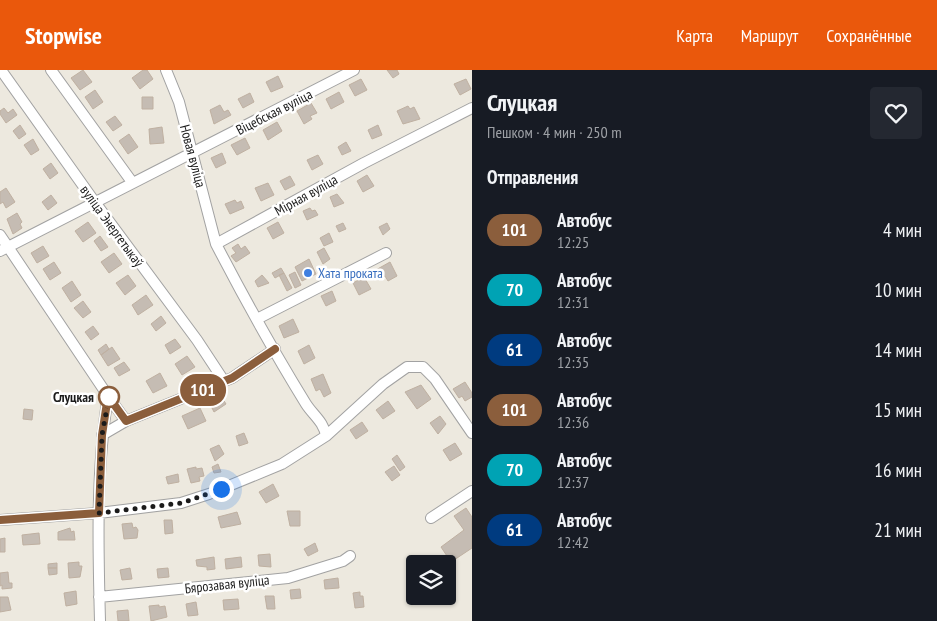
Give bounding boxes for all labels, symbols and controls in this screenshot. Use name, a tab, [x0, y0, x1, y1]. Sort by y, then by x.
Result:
text: Stopwise	[25, 20, 102, 51]
text: Карта	[676, 24, 713, 47]
text: Маршрут	[741, 24, 798, 47]
text: Сохранённые	[826, 24, 912, 47]
street label: Віцебская вуліца	[233, 85, 315, 139]
text: Слуцкая	[487, 87, 557, 118]
button: heart	[870, 87, 922, 139]
text: Пешком · 4 мин · 250 m	[487, 122, 622, 142]
street label: Новая вуліца	[176, 123, 210, 189]
text: Отправления	[487, 165, 578, 189]
street label: Мірная вуліца	[271, 170, 341, 220]
street label: вуліца Энергетыкаў	[76, 182, 148, 271]
text: Автобус	[557, 208, 612, 232]
text: 101	[502, 218, 527, 241]
text: 4 мин	[883, 218, 922, 242]
text: 12:25	[557, 232, 589, 252]
place label: Хата проката	[318, 264, 383, 282]
marker: Хата проката	[302, 267, 314, 279]
text: Автобус	[557, 268, 612, 292]
text: 70	[506, 278, 523, 301]
text: 10 мин	[874, 278, 922, 302]
text: 12:31	[557, 292, 589, 312]
text: Автобус	[557, 328, 612, 352]
text: 61	[506, 338, 523, 361]
text: 14 мин	[874, 338, 922, 362]
text: 12:35	[557, 352, 589, 372]
line badge: 101	[174, 374, 232, 406]
text: 101	[190, 378, 216, 401]
marker: Слуцкая	[98, 386, 120, 408]
place label: Слуцкая	[53, 388, 94, 406]
text: Автобус	[557, 388, 612, 412]
text: 101	[502, 398, 527, 421]
text: 15 мин	[874, 398, 922, 422]
text: 12:36	[557, 412, 589, 432]
text: Автобус	[557, 448, 612, 472]
text: 70	[506, 458, 523, 481]
text: 16 мин	[874, 458, 922, 482]
text: 12:37	[557, 472, 589, 492]
your location	[209, 477, 234, 502]
text: Автобус	[557, 508, 612, 532]
text: 61	[506, 518, 523, 541]
text: 21 мин	[874, 518, 922, 542]
text: 12:42	[557, 532, 589, 552]
map controls	[406, 555, 456, 605]
button: layers	[406, 555, 456, 605]
street label: Бярозавая вуліца	[184, 571, 270, 597]

